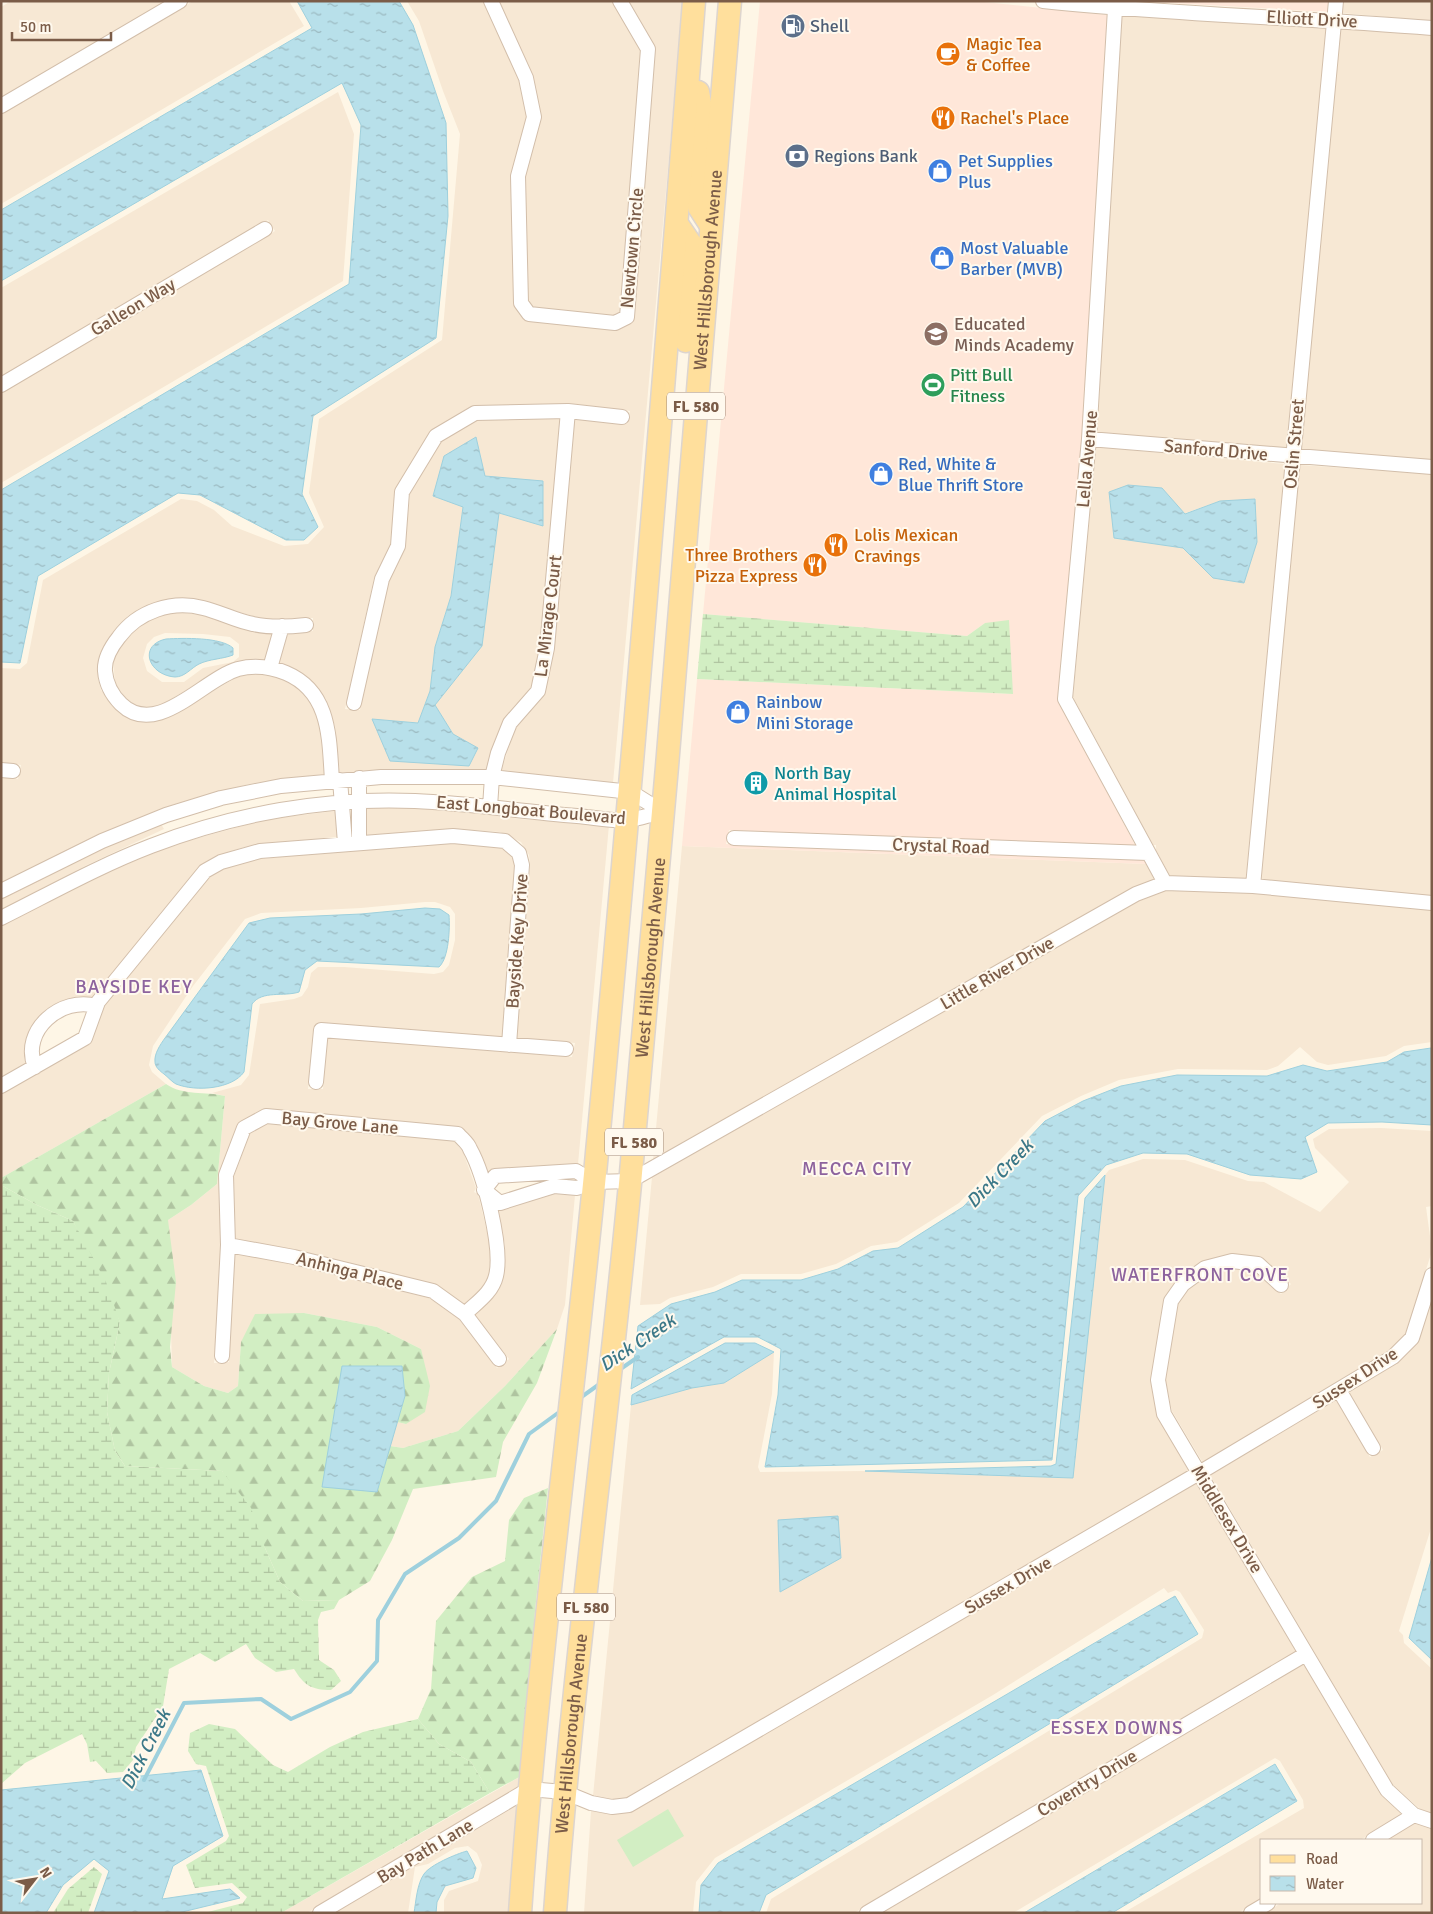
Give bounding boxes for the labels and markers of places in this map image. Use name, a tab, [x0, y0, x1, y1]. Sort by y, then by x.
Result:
fuel station icon: Shell	[780, 13, 806, 39]
place label: Shell	[810, 15, 849, 37]
place label: Magic Tea & Coffee	[966, 33, 1042, 76]
cafe icon: Magic Tea & Coffee	[935, 41, 961, 67]
restaurant icon: Rachel's Place	[930, 105, 956, 131]
place label: Rachel's Place	[960, 107, 1069, 129]
bank icon: Regions Bank	[784, 143, 810, 169]
place label: Regions Bank	[814, 145, 918, 167]
place label: Pet Supplies Plus	[958, 150, 1053, 193]
shop icon: Pet Supplies Plus	[927, 158, 953, 184]
place label: Most Valuable Barber (MVB)	[960, 237, 1068, 280]
shop icon: Most Valuable Barber (MVB)	[929, 245, 955, 271]
place label: Educated Minds Academy	[954, 313, 1075, 356]
school or university icon: Educated Minds Academy	[923, 321, 949, 347]
place label: Pitt Bull Fitness	[950, 364, 1013, 407]
sports icon: Pitt Bull Fitness	[920, 372, 946, 398]
place label: Red, White & Blue Thrift Store	[898, 453, 1024, 496]
shop icon: Red, White & Blue Thrift Store	[868, 461, 894, 487]
place label: Lolis Mexican Cravings	[854, 524, 958, 567]
restaurant icon: Lolis Mexican Cravings	[823, 532, 849, 558]
place label: Three Brothers Pizza Express	[685, 544, 798, 587]
restaurant icon: Three Brothers Pizza Express	[802, 552, 828, 578]
place label: Rainbow Mini Storage	[756, 691, 854, 734]
shop icon: Rainbow Mini Storage	[725, 699, 751, 725]
place label: North Bay Animal Hospital	[774, 762, 897, 805]
building icon: North Bay Animal Hospital	[743, 770, 769, 796]

